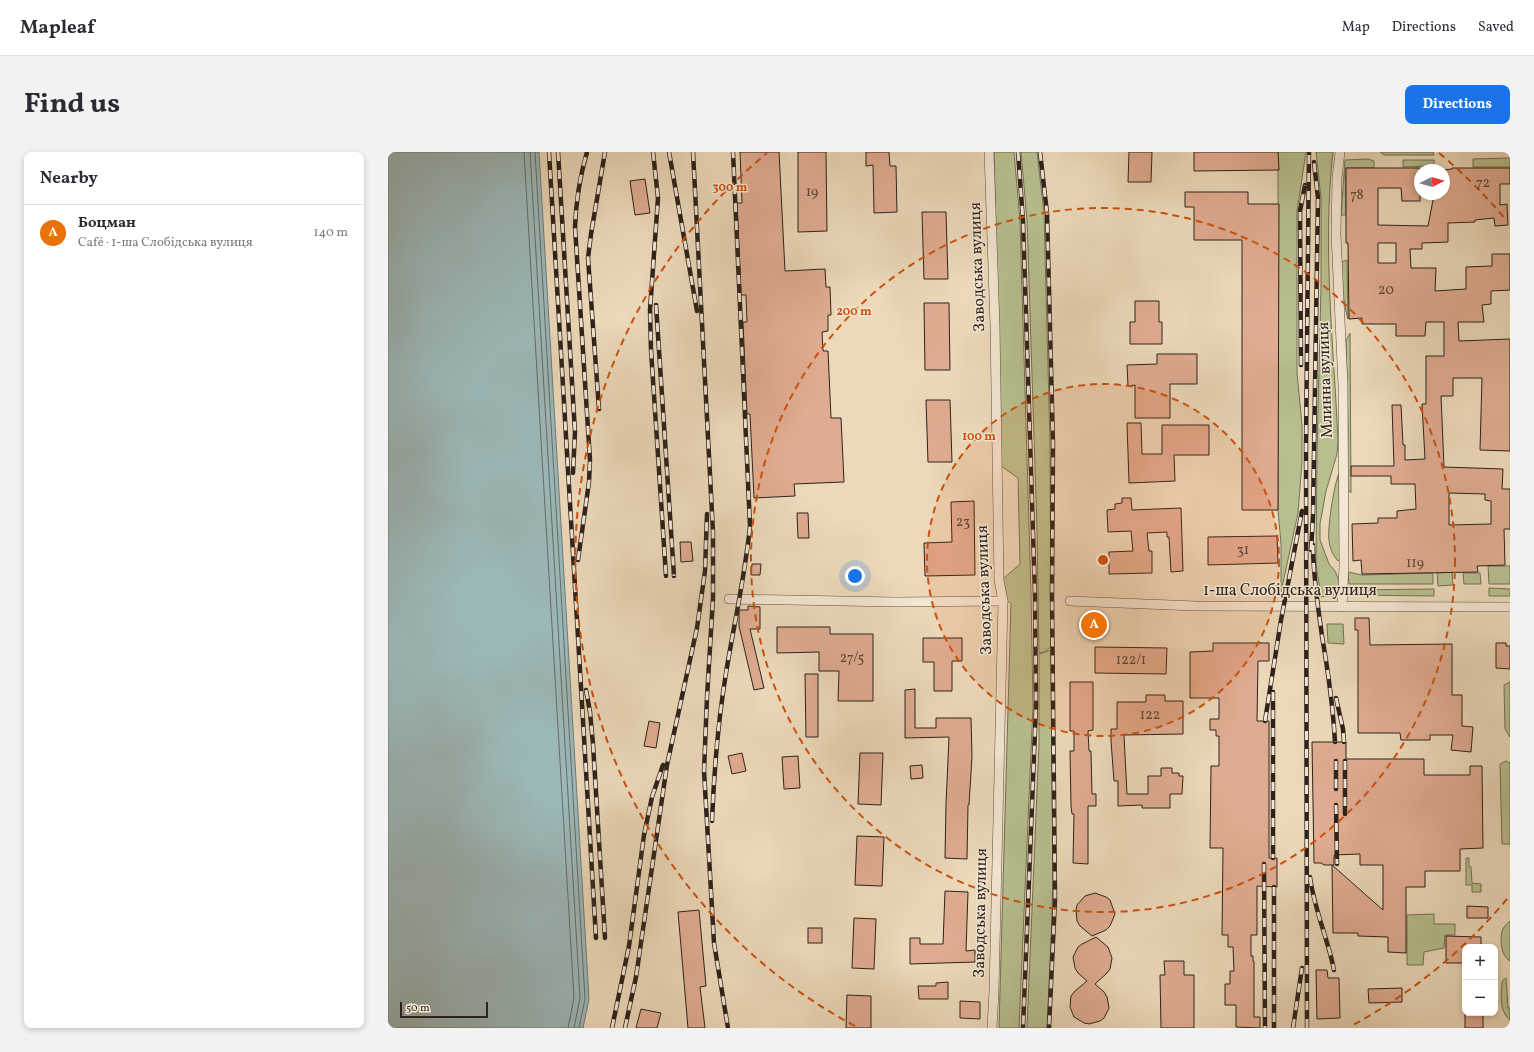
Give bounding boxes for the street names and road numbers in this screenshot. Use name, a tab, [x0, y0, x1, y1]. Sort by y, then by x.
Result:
street label: Заводська вулиця	[965, 202, 991, 332]
street label: Млинна вулиця	[1313, 321, 1339, 439]
street label: Заводська вулиця	[972, 525, 998, 655]
street label: 1-ша Слобідська вулиця	[1203, 580, 1377, 602]
street label: Заводська вулиця	[969, 848, 993, 978]

